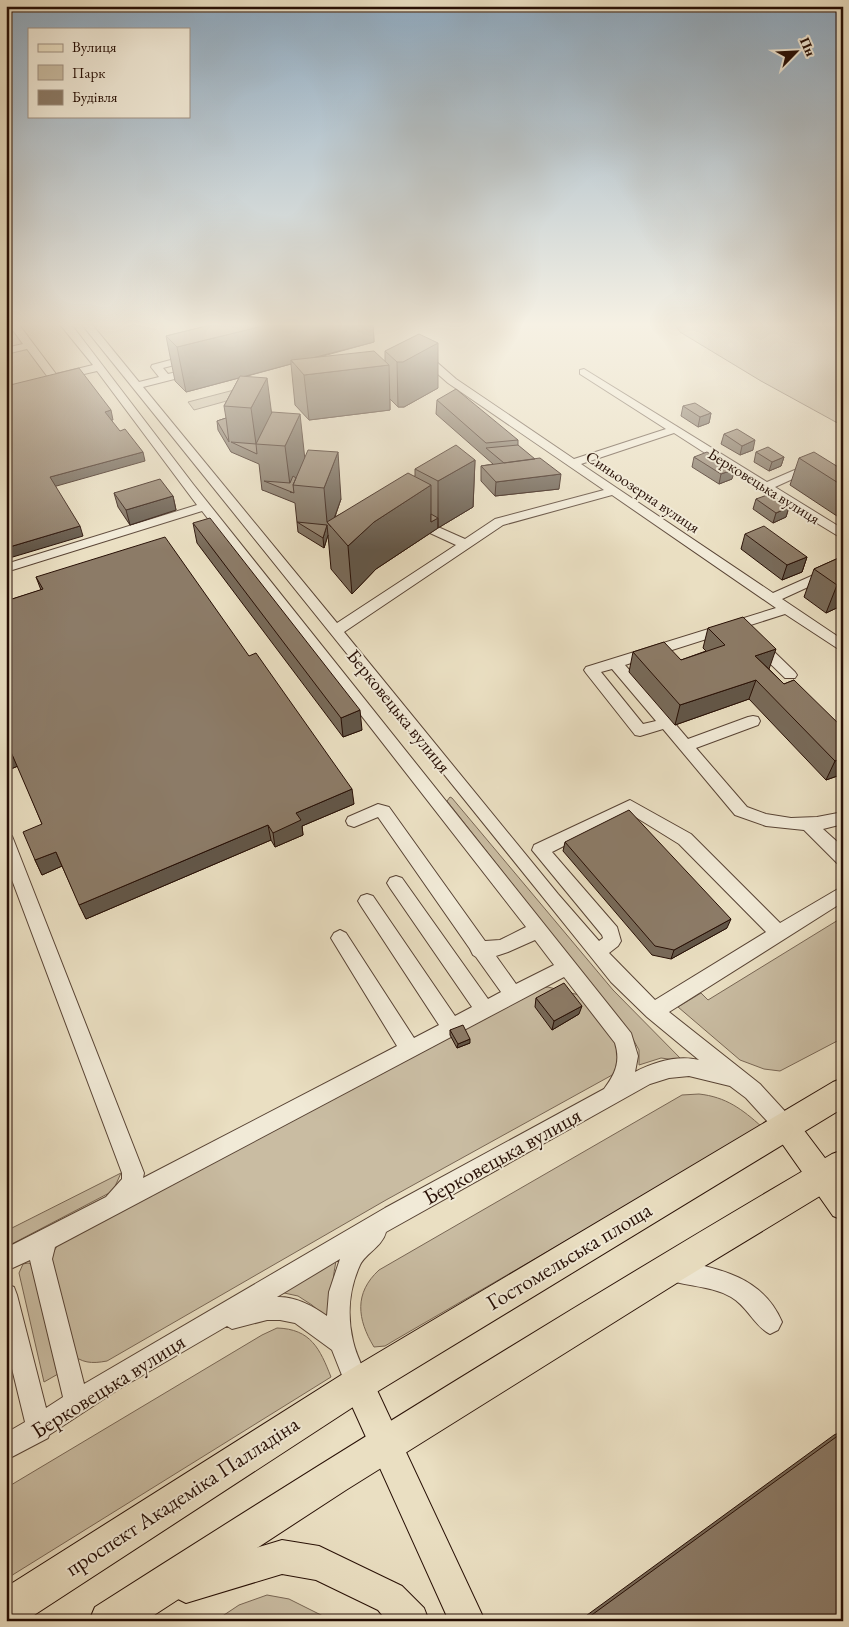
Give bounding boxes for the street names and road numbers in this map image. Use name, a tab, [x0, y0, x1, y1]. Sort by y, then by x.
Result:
street label: Берковецька вулиця	[704, 443, 824, 529]
street label: Синьоозерна вулиця	[582, 446, 704, 538]
street label: Берковецька вулиця	[341, 644, 457, 778]
street label: Берковецька вулиця	[418, 1100, 586, 1211]
street label: Гостомельська площа	[481, 1195, 657, 1317]
street label: Берковецька вулиця	[25, 1327, 191, 1445]
street label: проспект Академіка Палладіна	[59, 1409, 305, 1583]

